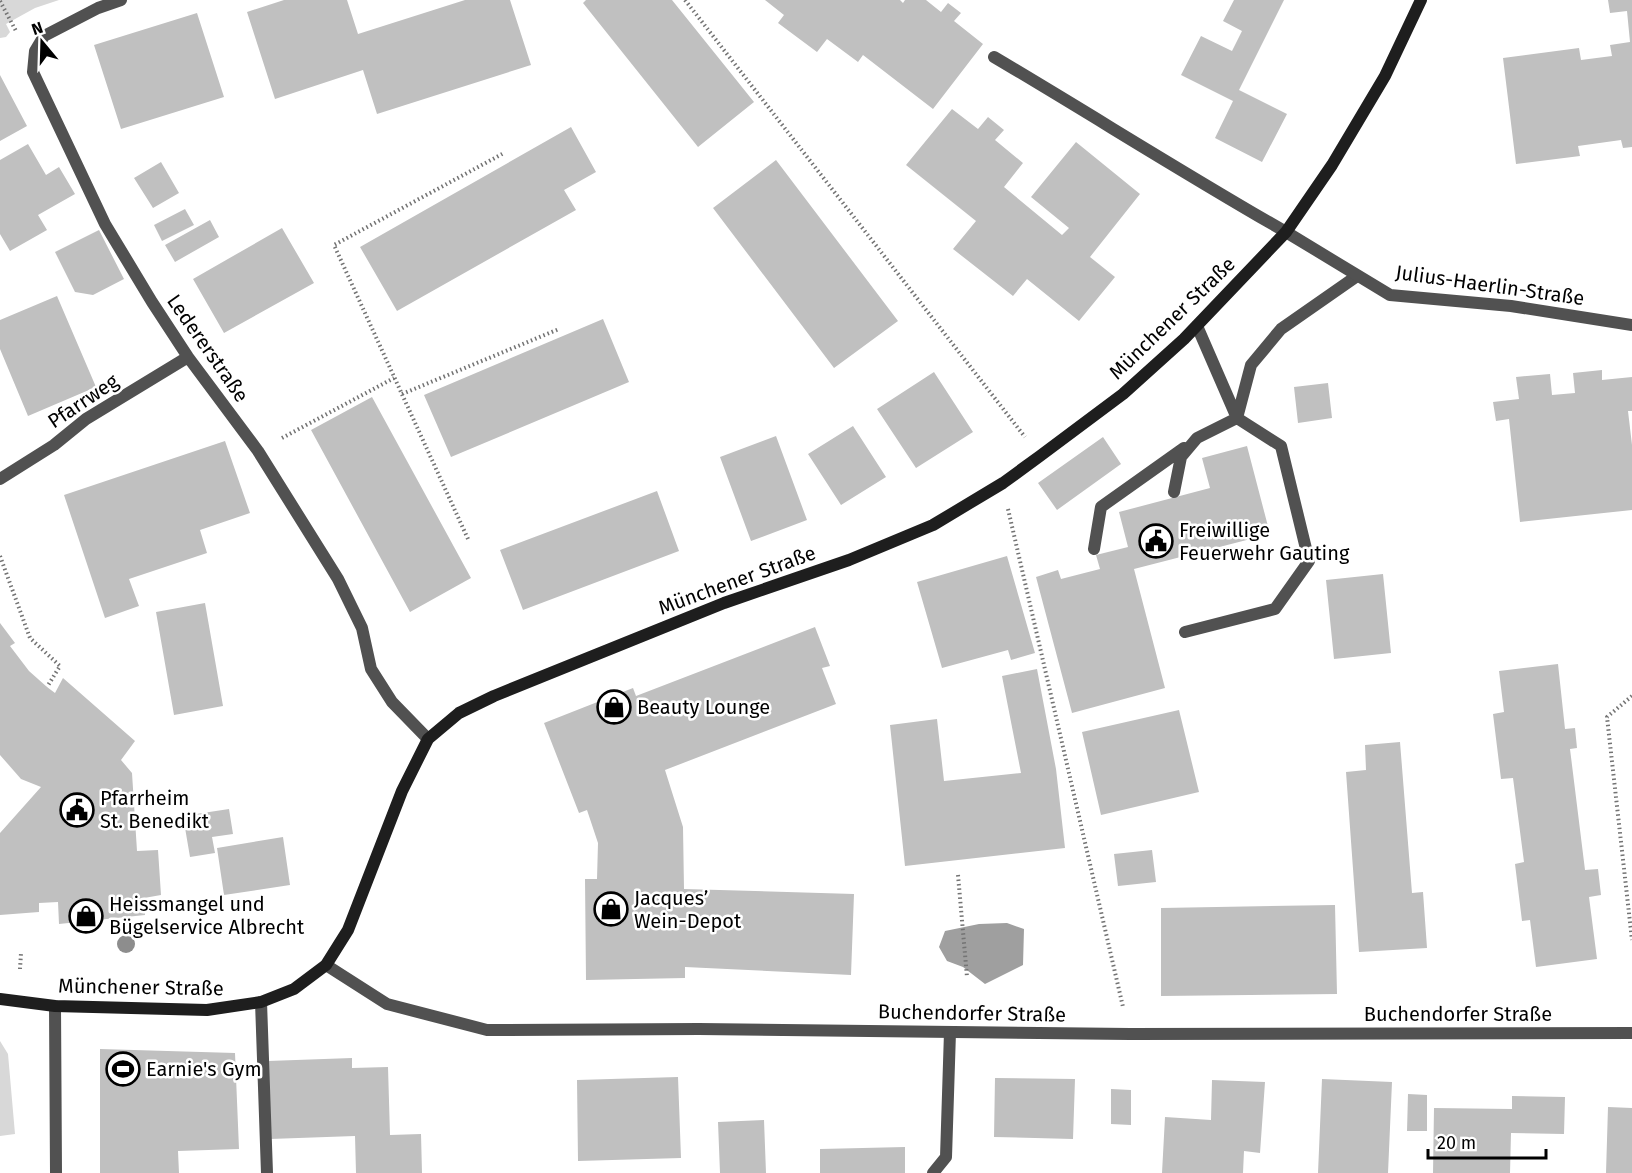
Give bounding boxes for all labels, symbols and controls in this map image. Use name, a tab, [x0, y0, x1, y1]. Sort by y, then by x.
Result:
north arrow	[12, 12, 72, 72]
text: N	[29, 18, 45, 39]
street label: Münchener Straße	[1104, 252, 1240, 384]
street label: Julius-Haerlin-Straße	[1394, 260, 1586, 310]
street label: Ledererstraße	[162, 290, 254, 406]
street label: Pfarrweg	[43, 368, 123, 433]
place label: Freiwillige Feuerwehr Gauting	[1179, 518, 1350, 565]
public building icon: Freiwillige Feuerwehr Gauting	[1138, 523, 1174, 559]
street label: Münchener Straße	[655, 540, 819, 620]
shop icon: Beauty Lounge	[596, 689, 632, 725]
place label: Beauty Lounge	[637, 695, 770, 719]
place label: Pfarrheim St. Benedikt	[100, 786, 210, 833]
public building icon: Pfarrheim St. Benedikt	[59, 792, 95, 828]
place label: Jacques’ Wein-Depot	[634, 886, 742, 933]
shop icon: Jacques’ Wein-Depot	[593, 891, 629, 927]
place label: Heissmangel und Bügelservice Albrecht	[109, 892, 305, 939]
shop icon: Heissmangel und Bügelservice Albrecht	[68, 898, 104, 934]
street label: Münchener Straße	[58, 974, 224, 1000]
street label: Buchendorfer Straße	[878, 999, 1066, 1027]
street label: Buchendorfer Straße	[1364, 1002, 1552, 1026]
sports icon: Earnie's Gym	[105, 1051, 141, 1087]
place label: Earnie's Gym	[146, 1057, 262, 1081]
scale bar	[1428, 1122, 1546, 1160]
text: 20 m	[1437, 1132, 1476, 1154]

